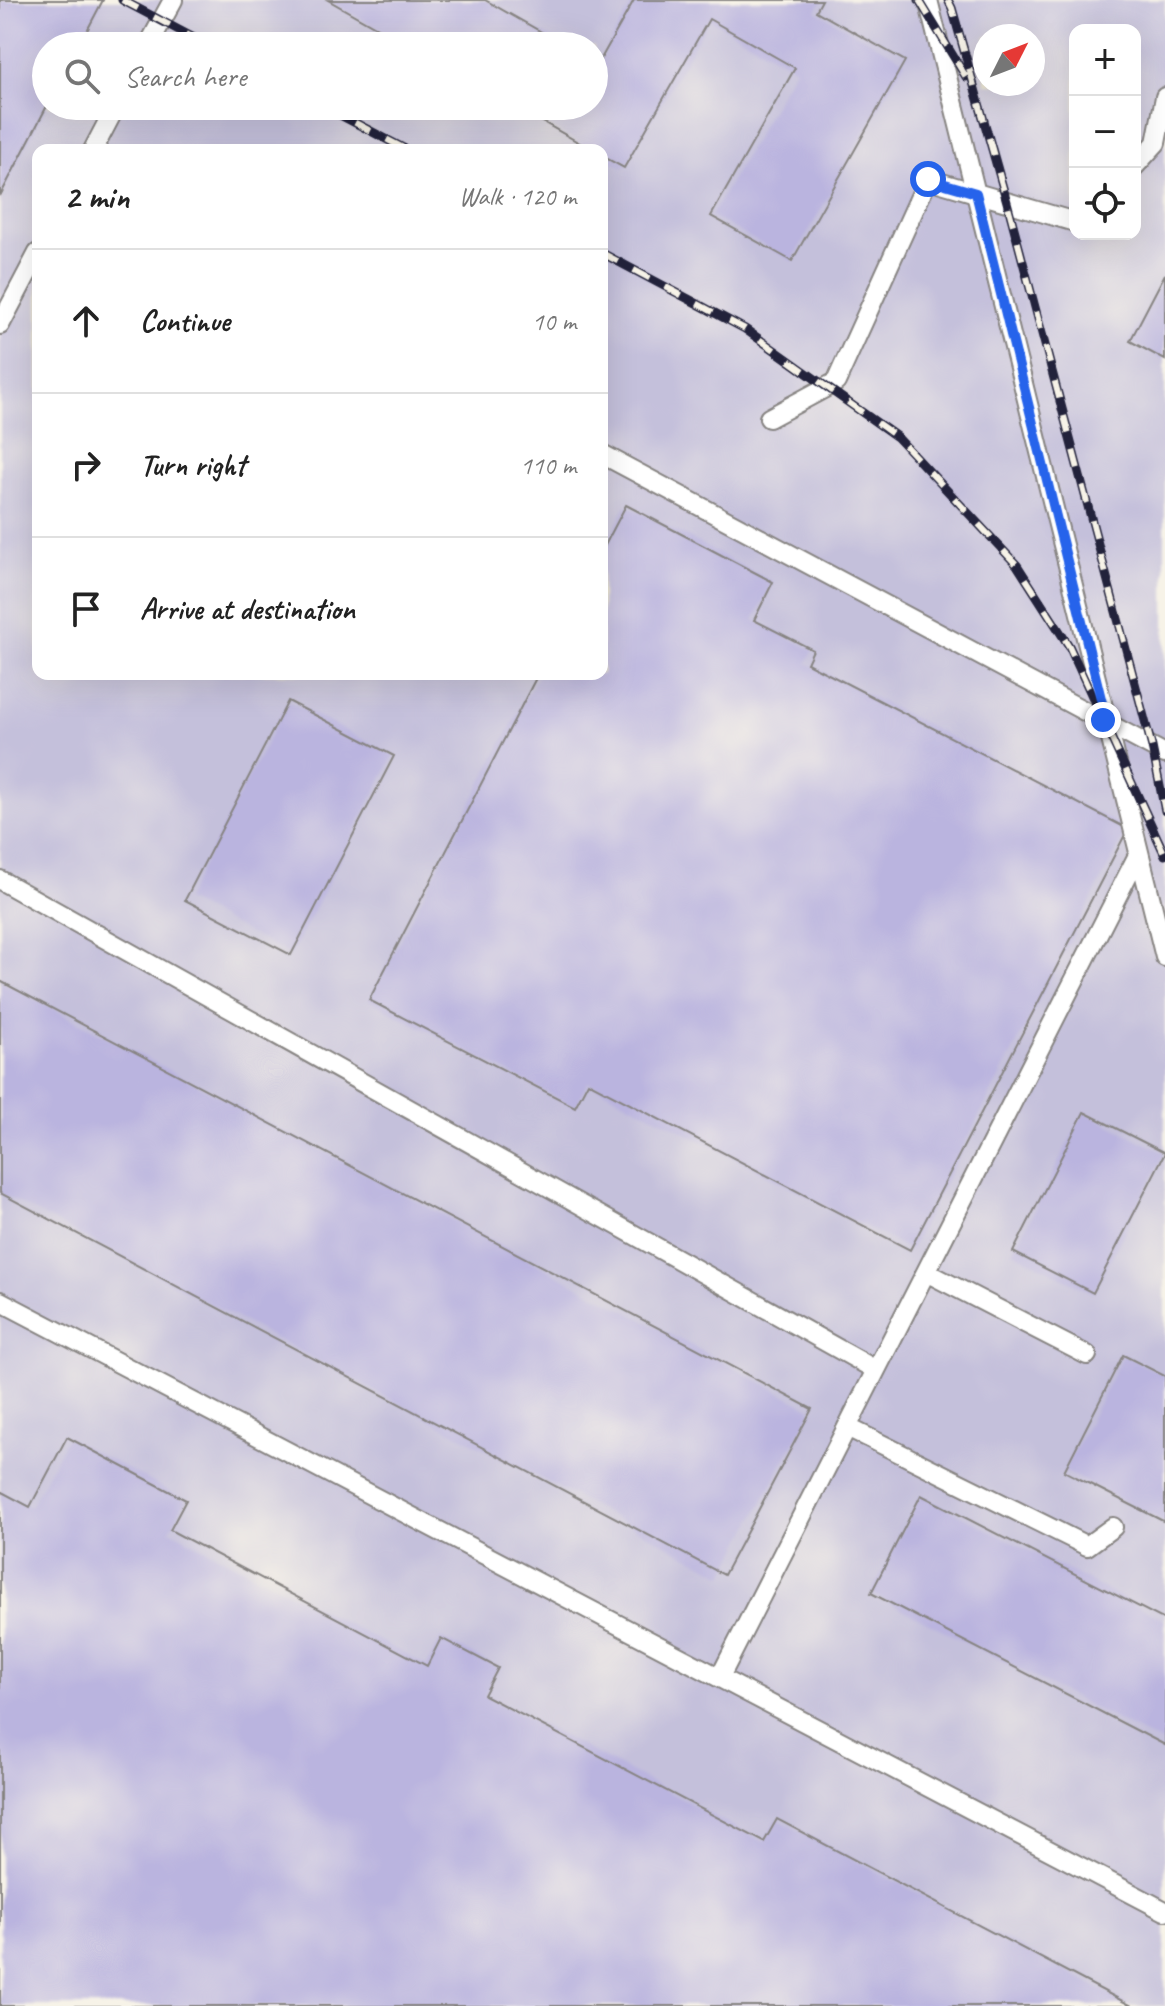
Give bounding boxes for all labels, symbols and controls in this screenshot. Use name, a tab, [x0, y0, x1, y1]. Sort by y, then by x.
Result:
north arrow	[973, 24, 1045, 96]
map controls	[1069, 24, 1141, 240]
button: +	[1069, 24, 1141, 96]
search box	[32, 32, 608, 120]
icon: search	[60, 54, 104, 98]
text: Search here	[124, 57, 246, 95]
button: −	[1069, 96, 1141, 168]
route start	[910, 161, 946, 197]
button: locate	[1069, 168, 1141, 240]
text: 2 min	[64, 175, 129, 218]
text: Walk · 120 m	[459, 180, 576, 213]
icon: ahead	[64, 299, 108, 343]
text: Continue	[140, 302, 230, 340]
text: 10 m	[532, 305, 576, 338]
icon: right	[64, 443, 108, 487]
text: Turn right	[140, 446, 245, 484]
text: 110 m	[520, 449, 576, 482]
icon: arrive	[64, 587, 108, 631]
text: Arrive at destination	[140, 590, 355, 628]
route end	[1085, 702, 1121, 738]

